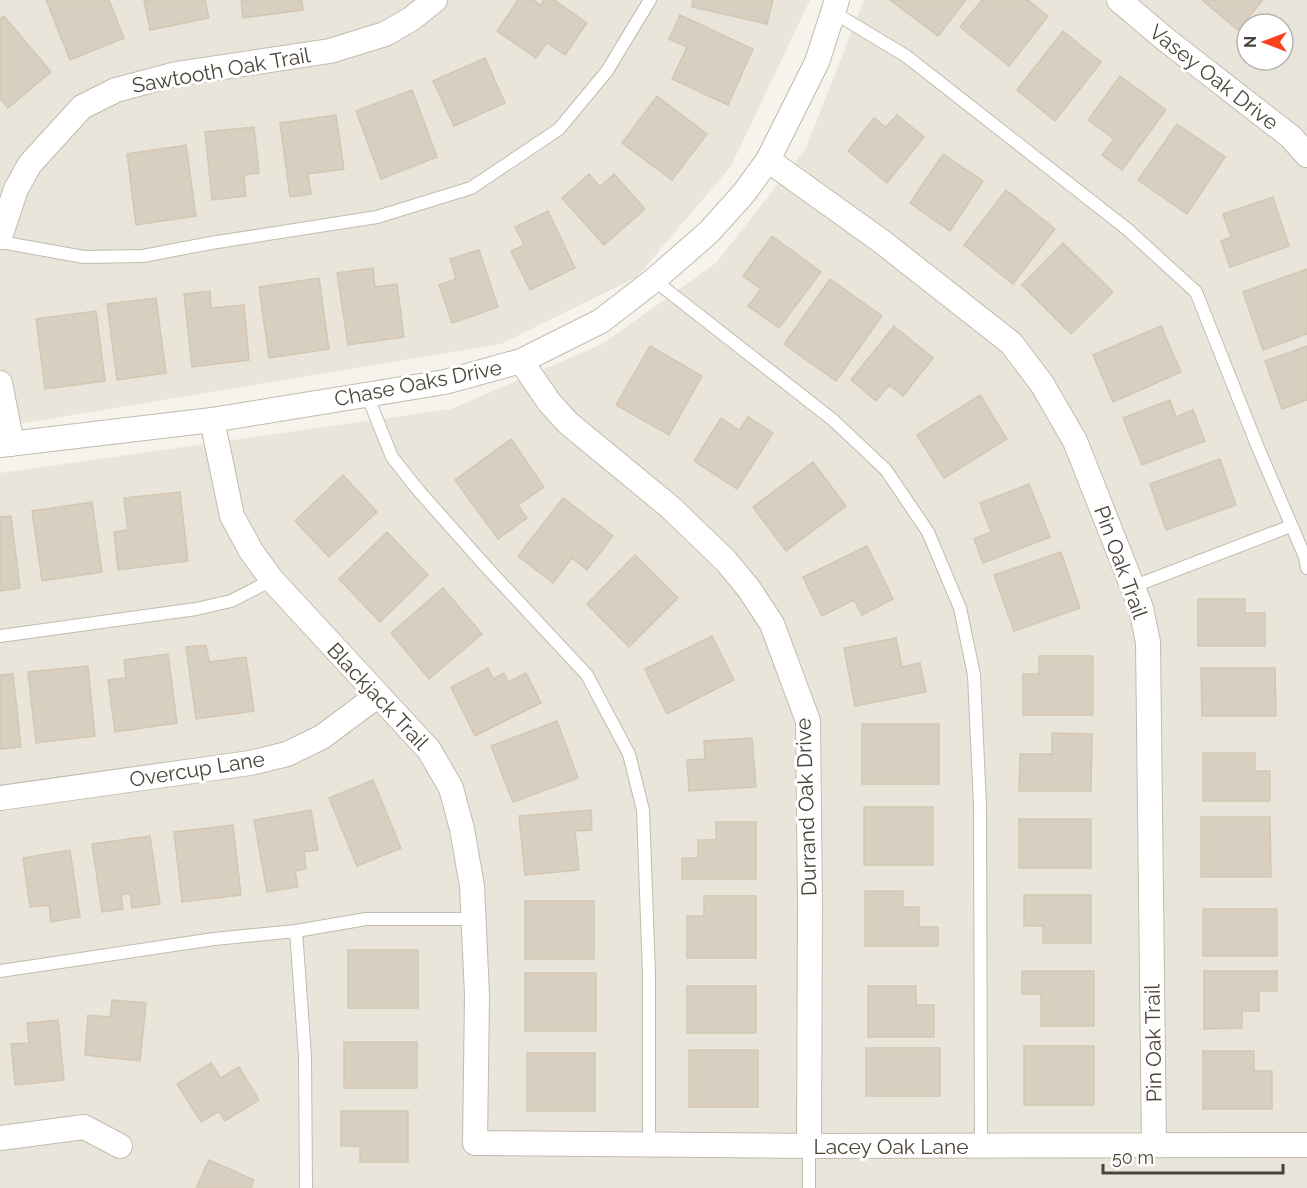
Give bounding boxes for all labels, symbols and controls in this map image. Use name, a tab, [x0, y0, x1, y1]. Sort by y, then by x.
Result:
north arrow	[1235, 12, 1295, 72]
street label: Vasey Oak Drive	[1145, 19, 1283, 135]
text: N	[1241, 36, 1260, 48]
street label: Sawtooth Oak Trail	[130, 42, 312, 98]
street label: Chase Oaks Drive	[332, 355, 504, 411]
street label: Pin Oak Trail	[1089, 502, 1153, 622]
street label: Blackjack Trail	[322, 637, 434, 755]
street label: Durrand Oak Drive	[790, 718, 822, 896]
street label: Overcup Lane	[128, 746, 266, 792]
street label: Pin Oak Trail	[1139, 983, 1167, 1102]
street label: Lacey Oak Lane	[813, 1134, 969, 1159]
scale bar	[1103, 1137, 1283, 1175]
text: 50 m	[1112, 1147, 1154, 1168]

